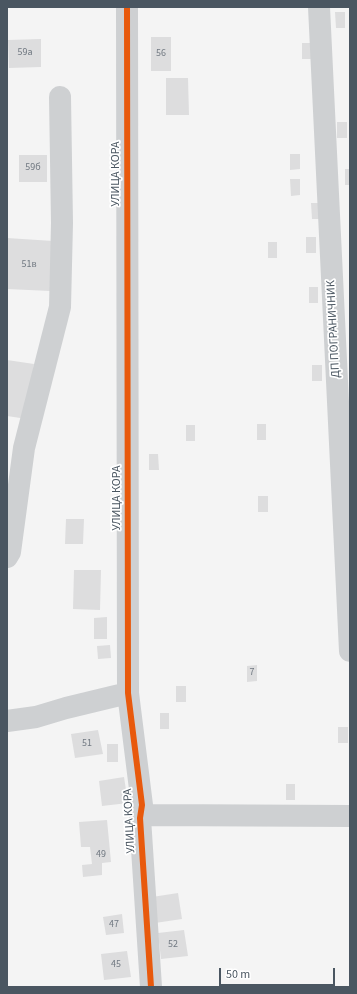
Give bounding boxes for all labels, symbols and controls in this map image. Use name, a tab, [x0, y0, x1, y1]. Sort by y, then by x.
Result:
house number: 59а	[18, 47, 32, 59]
house number: 56	[156, 48, 166, 60]
street label: УЛИЦА КОРА	[109, 141, 123, 207]
house number: 59б	[25, 162, 41, 174]
house number: 51в	[21, 259, 37, 271]
street label: ДП ПОГРАНИЧНИК	[324, 280, 344, 378]
street label: УЛИЦА КОРА	[110, 465, 124, 531]
house number: 7	[250, 667, 254, 679]
house number: 51	[82, 738, 92, 750]
street label: УЛИЦА КОРА	[121, 788, 139, 854]
house number: 49	[96, 849, 106, 861]
house number: 47	[109, 919, 119, 931]
house number: 52	[168, 939, 178, 951]
house number: 45	[111, 959, 121, 971]
scale bar	[221, 960, 337, 986]
text: 50 m	[226, 966, 250, 983]

